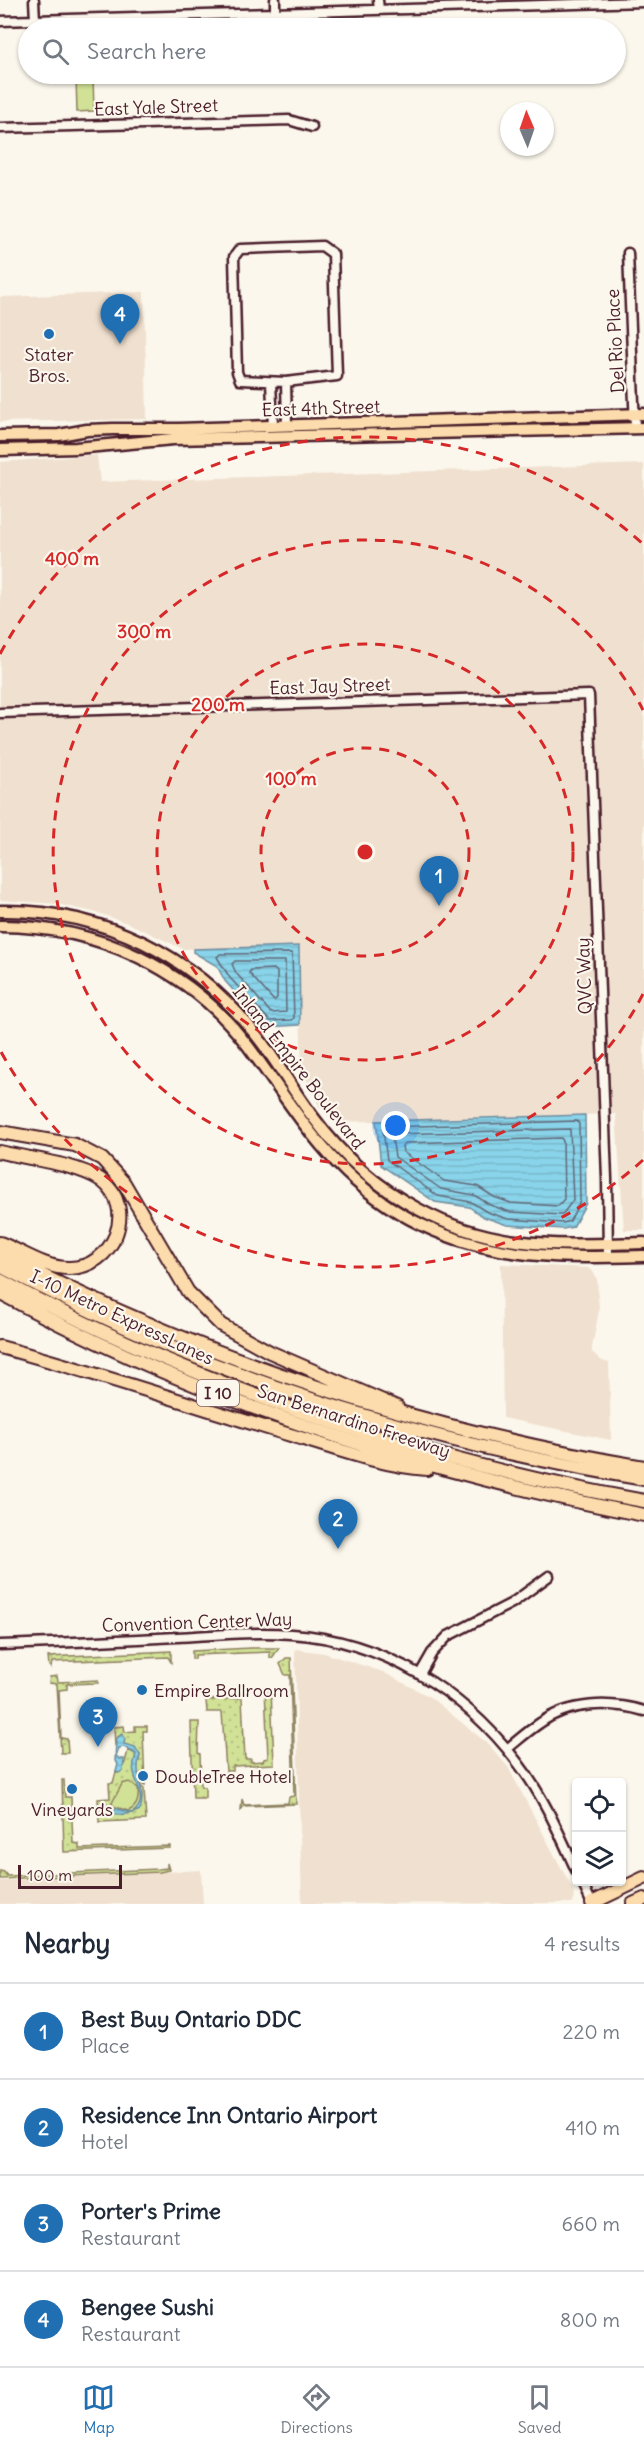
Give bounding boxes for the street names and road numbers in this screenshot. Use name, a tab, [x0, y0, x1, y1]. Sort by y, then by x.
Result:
street label: East Yale Street	[94, 93, 218, 121]
street label: Del Rio Place	[601, 288, 629, 394]
street label: East 4th Street	[261, 394, 381, 422]
street label: East Jay Street	[269, 672, 391, 700]
street label: QVC Way	[571, 937, 597, 1015]
street label: Inland Empire Boulevard	[228, 980, 370, 1154]
street label: I-10 Metro ExpressLanes	[27, 1264, 217, 1370]
street label: San Bernardino Freeway	[255, 1379, 453, 1463]
road number: I 10	[197, 1380, 239, 1406]
street label: Convention Center Way	[101, 1607, 293, 1637]

